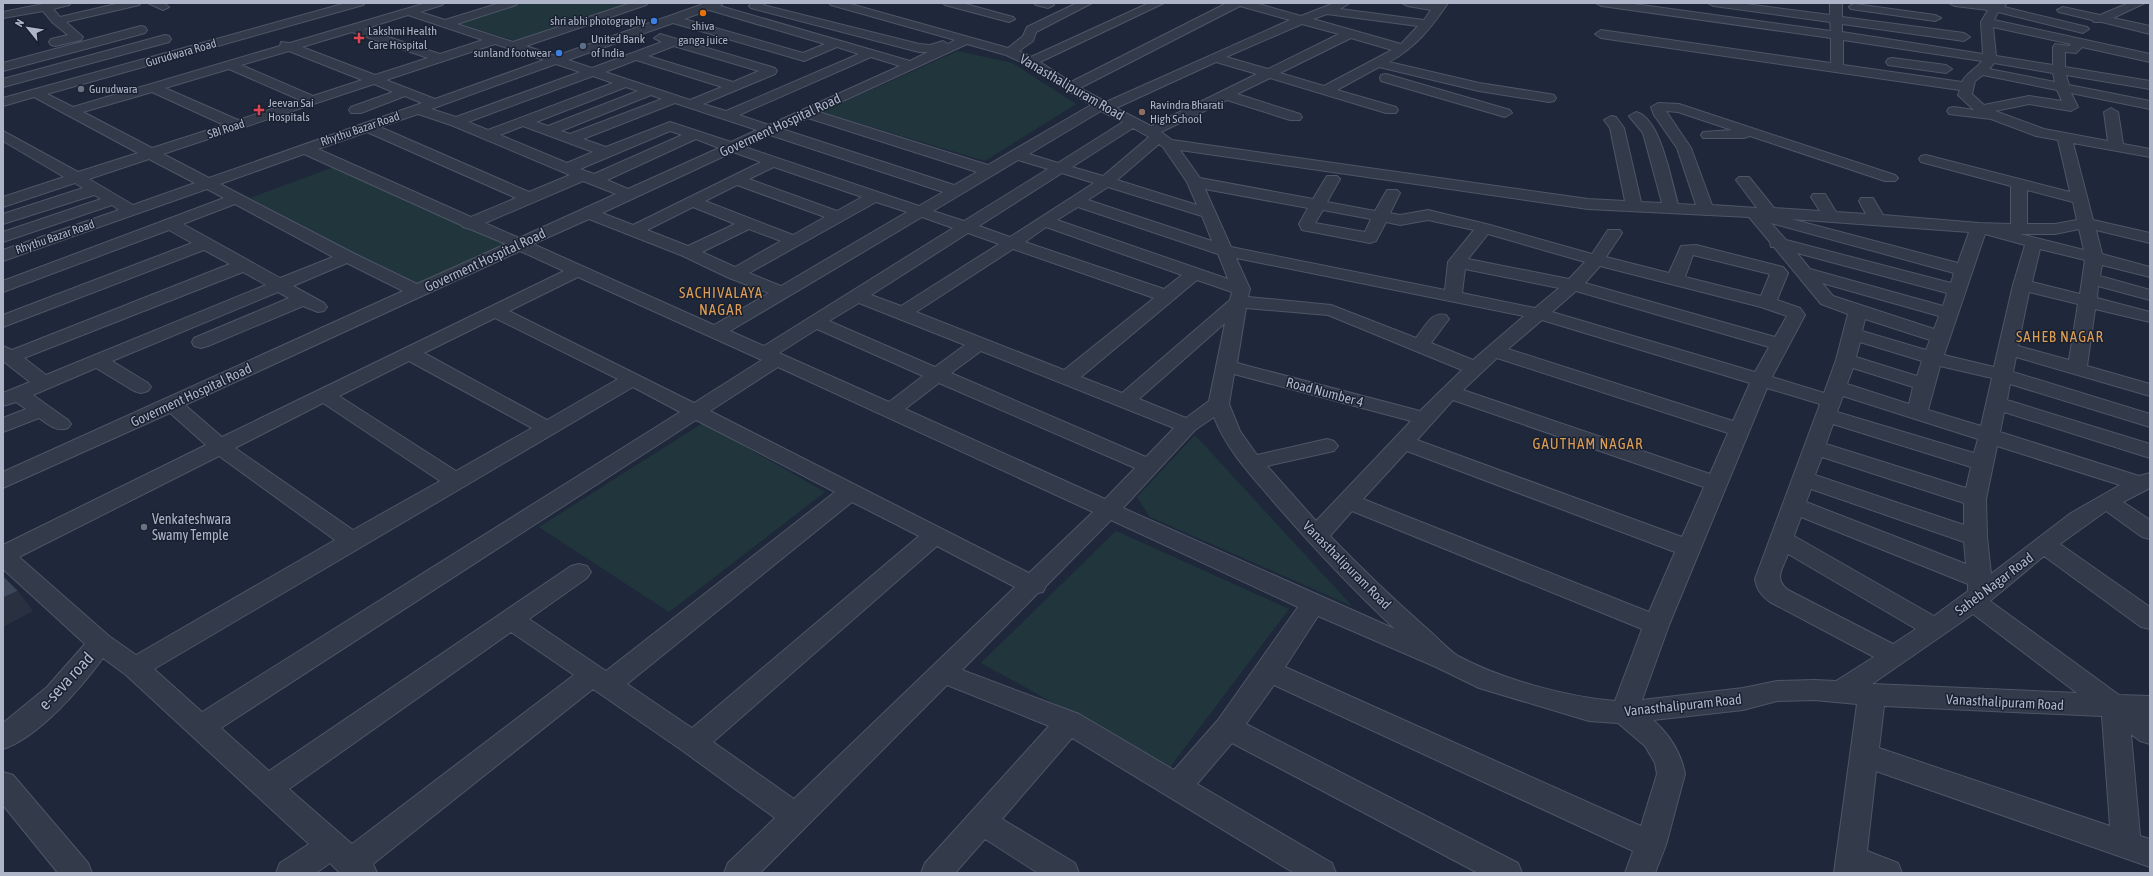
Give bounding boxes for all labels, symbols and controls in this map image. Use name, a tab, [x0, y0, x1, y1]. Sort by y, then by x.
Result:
north arrow	[8, 8, 48, 48]
marker: shiva ganga juice	[698, 8, 708, 18]
place label: shri abhi photography	[550, 14, 646, 28]
marker: shri abhi photography	[649, 16, 659, 26]
text: N	[13, 17, 26, 29]
place label: shiva ganga juice	[678, 19, 728, 47]
place label: Lakshmi Health Care Hospital	[368, 24, 437, 52]
marker: Lakshmi Health Care Hospital	[353, 32, 365, 44]
place label: United Bank of India	[591, 32, 646, 60]
street label: Gurudwara Road	[144, 36, 218, 70]
marker: United Bank of India	[578, 41, 588, 51]
place label: sunland footwear	[474, 46, 551, 60]
marker: sunland footwear	[554, 48, 564, 58]
street label: Vanasthalipuram Road	[1017, 51, 1127, 123]
place label: Gurudwara	[89, 82, 138, 96]
marker: Gurudwara	[76, 84, 86, 94]
street label: Goverment Hospital Road	[717, 90, 843, 160]
place label: Jeevan Sai Hospitals	[268, 96, 314, 124]
place label: Ravindra Bharati High School	[1150, 98, 1224, 126]
marker: Jeevan Sai Hospitals	[253, 104, 265, 116]
marker: Ravindra Bharati High School	[1137, 107, 1147, 117]
street label: Rhythu Bazar Road	[319, 109, 401, 149]
street label: SBI Road	[206, 116, 246, 142]
street label: Rhythu Bazar Road	[14, 217, 96, 257]
street label: Goverment Hospital Road	[422, 225, 548, 295]
district label: SACHIVALAYA NAGAR	[679, 284, 763, 318]
district label: SAHEB NAGAR	[2016, 328, 2104, 345]
street label: Goverment Hospital Road	[128, 360, 254, 430]
street label: Road Number 4	[1285, 374, 1366, 410]
district label: GAUTHAM NAGAR	[1533, 435, 1643, 452]
place label: Venkateshwara Swamy Temple	[152, 511, 231, 543]
street label: Vanasthalipuram Road	[1300, 518, 1394, 612]
marker: Venkateshwara Swamy Temple	[139, 522, 149, 532]
street label: Saheb Nagar Road	[1952, 549, 2036, 619]
street label: e-seva road	[34, 648, 98, 714]
street label: Vanasthalipuram Road	[1624, 691, 1742, 719]
street label: Vanasthalipuram Road	[1946, 691, 2064, 713]

